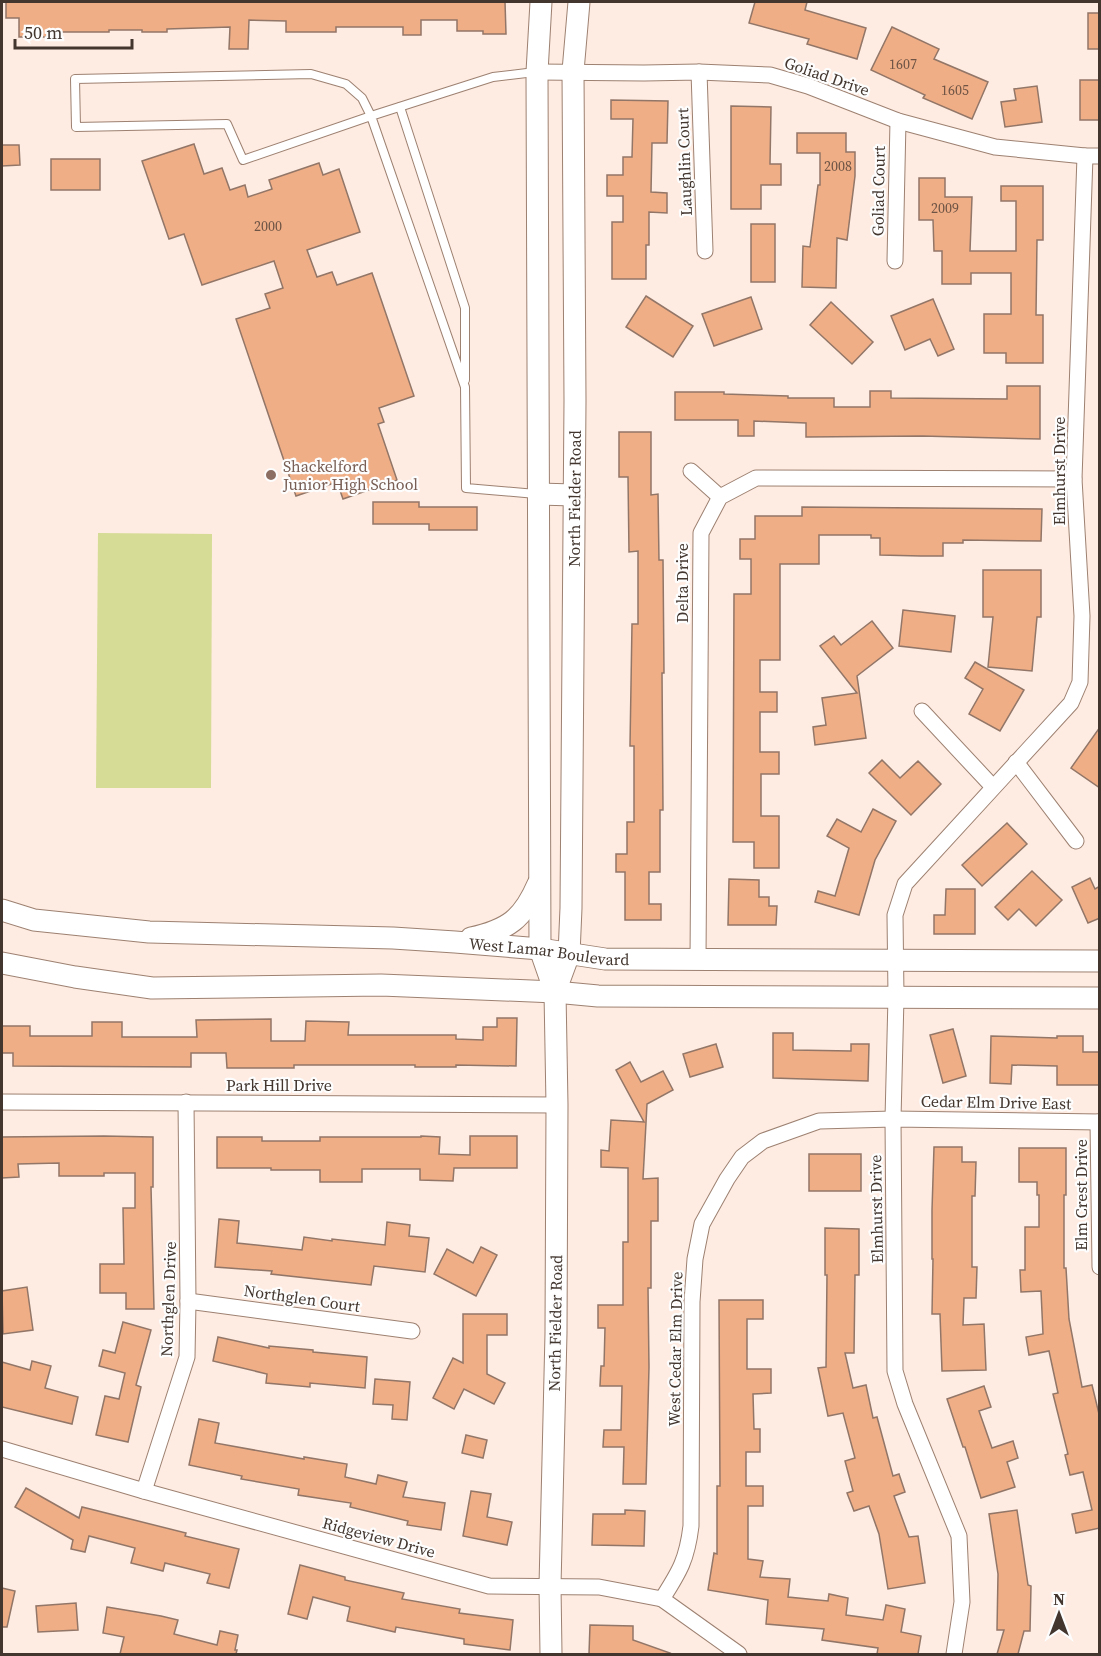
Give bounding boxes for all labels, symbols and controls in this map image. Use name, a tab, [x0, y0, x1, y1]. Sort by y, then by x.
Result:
scale bar	[15, 12, 132, 50]
text: 50 m	[24, 20, 62, 45]
street label: Goliad Drive	[782, 51, 872, 101]
house number: 1607	[889, 54, 917, 74]
house number: 1605	[941, 80, 969, 100]
street label: Laughlin Court	[671, 107, 697, 216]
street label: Goliad Court	[866, 145, 890, 236]
house number: 2008	[824, 156, 852, 176]
house number: 2009	[931, 198, 959, 218]
house number: 2000	[254, 216, 282, 236]
street label: Elmhurst Drive	[1048, 417, 1070, 525]
street label: North Fielder Road	[563, 430, 586, 567]
place label: Shackelford Junior High School	[282, 455, 418, 495]
marker: Shackelford Junior High School	[264, 468, 278, 482]
street label: Delta Drive	[671, 543, 693, 623]
street label: West Lamar Boulevard	[468, 932, 629, 970]
street label: Park Hill Drive	[226, 1074, 332, 1096]
street label: Cedar Elm Drive East	[921, 1090, 1072, 1114]
street label: Elm Crest Drive	[1070, 1139, 1092, 1251]
street label: Elmhurst Drive	[864, 1154, 888, 1264]
street label: Northglen Drive	[155, 1241, 181, 1357]
street label: North Fielder Road	[543, 1255, 567, 1391]
street label: West Cedar Elm Drive	[663, 1271, 687, 1427]
street label: Northglen Court	[243, 1279, 362, 1317]
street label: Ridgeview Drive	[320, 1511, 438, 1563]
north arrow	[1029, 1584, 1089, 1644]
text: N	[1053, 1588, 1065, 1610]

